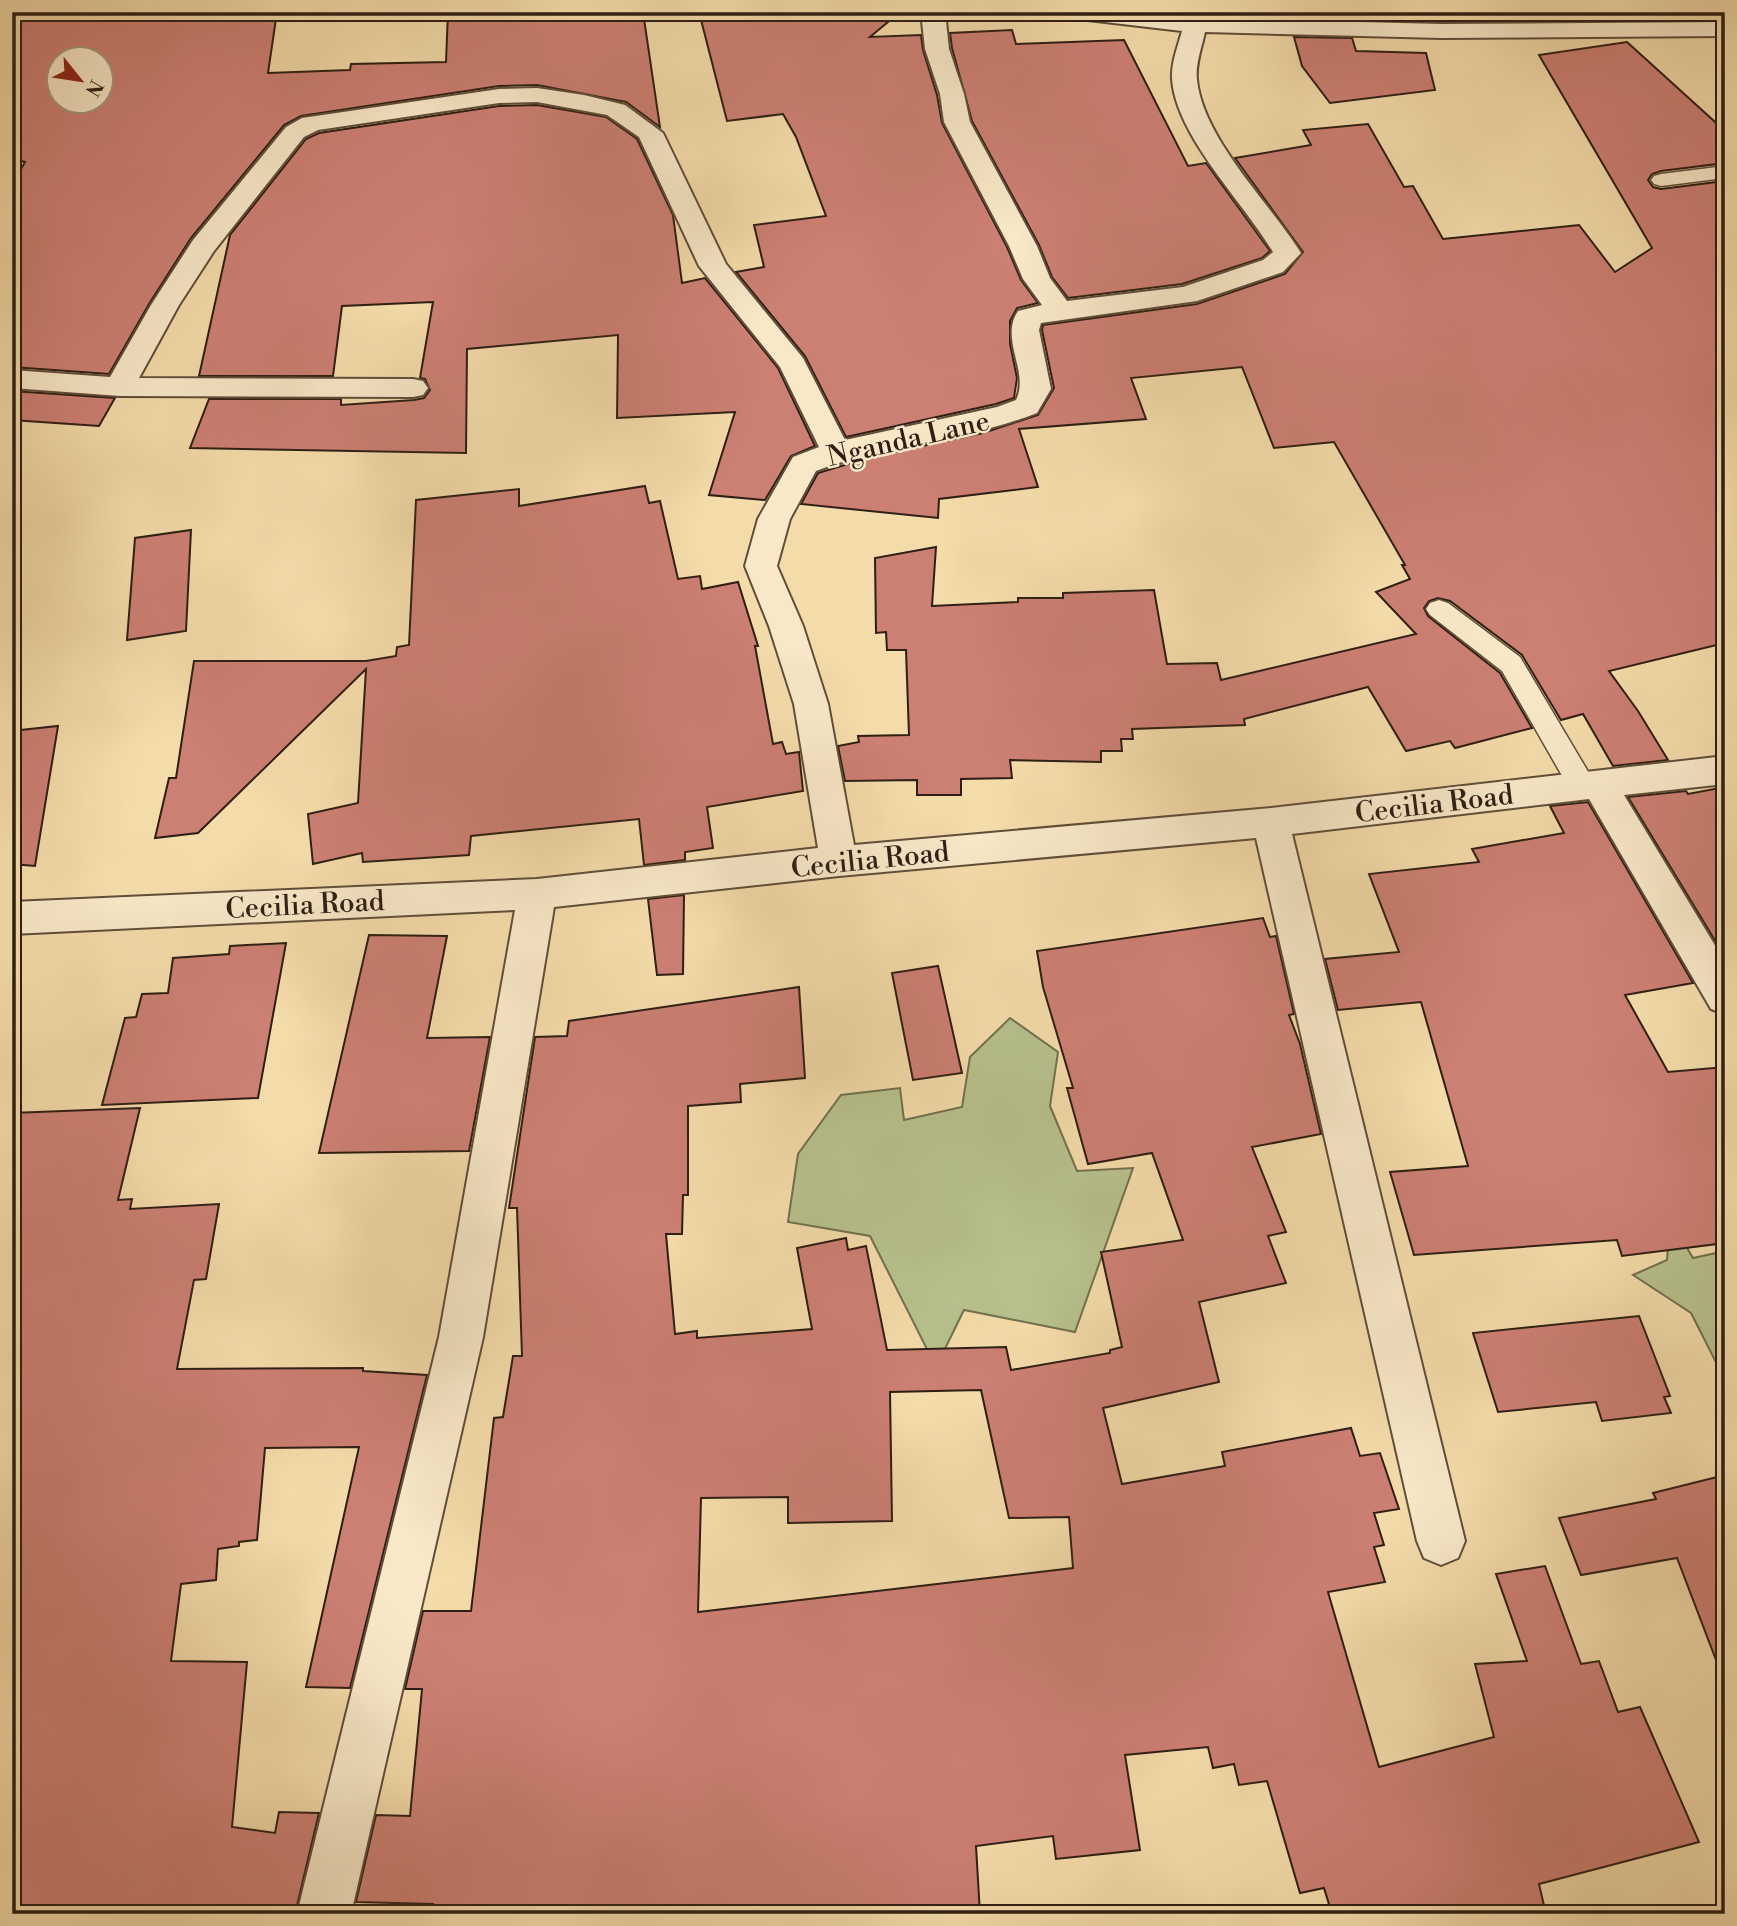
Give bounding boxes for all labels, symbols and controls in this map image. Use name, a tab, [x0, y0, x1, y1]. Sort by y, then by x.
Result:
north arrow	[46, 46, 116, 116]
text: N	[80, 75, 108, 101]
street label: Nganda Lane	[824, 404, 993, 475]
street label: Cecilia Road	[1353, 777, 1515, 832]
street label: Cecilia Road	[789, 835, 951, 886]
street label: Cecilia Road	[225, 884, 386, 927]

